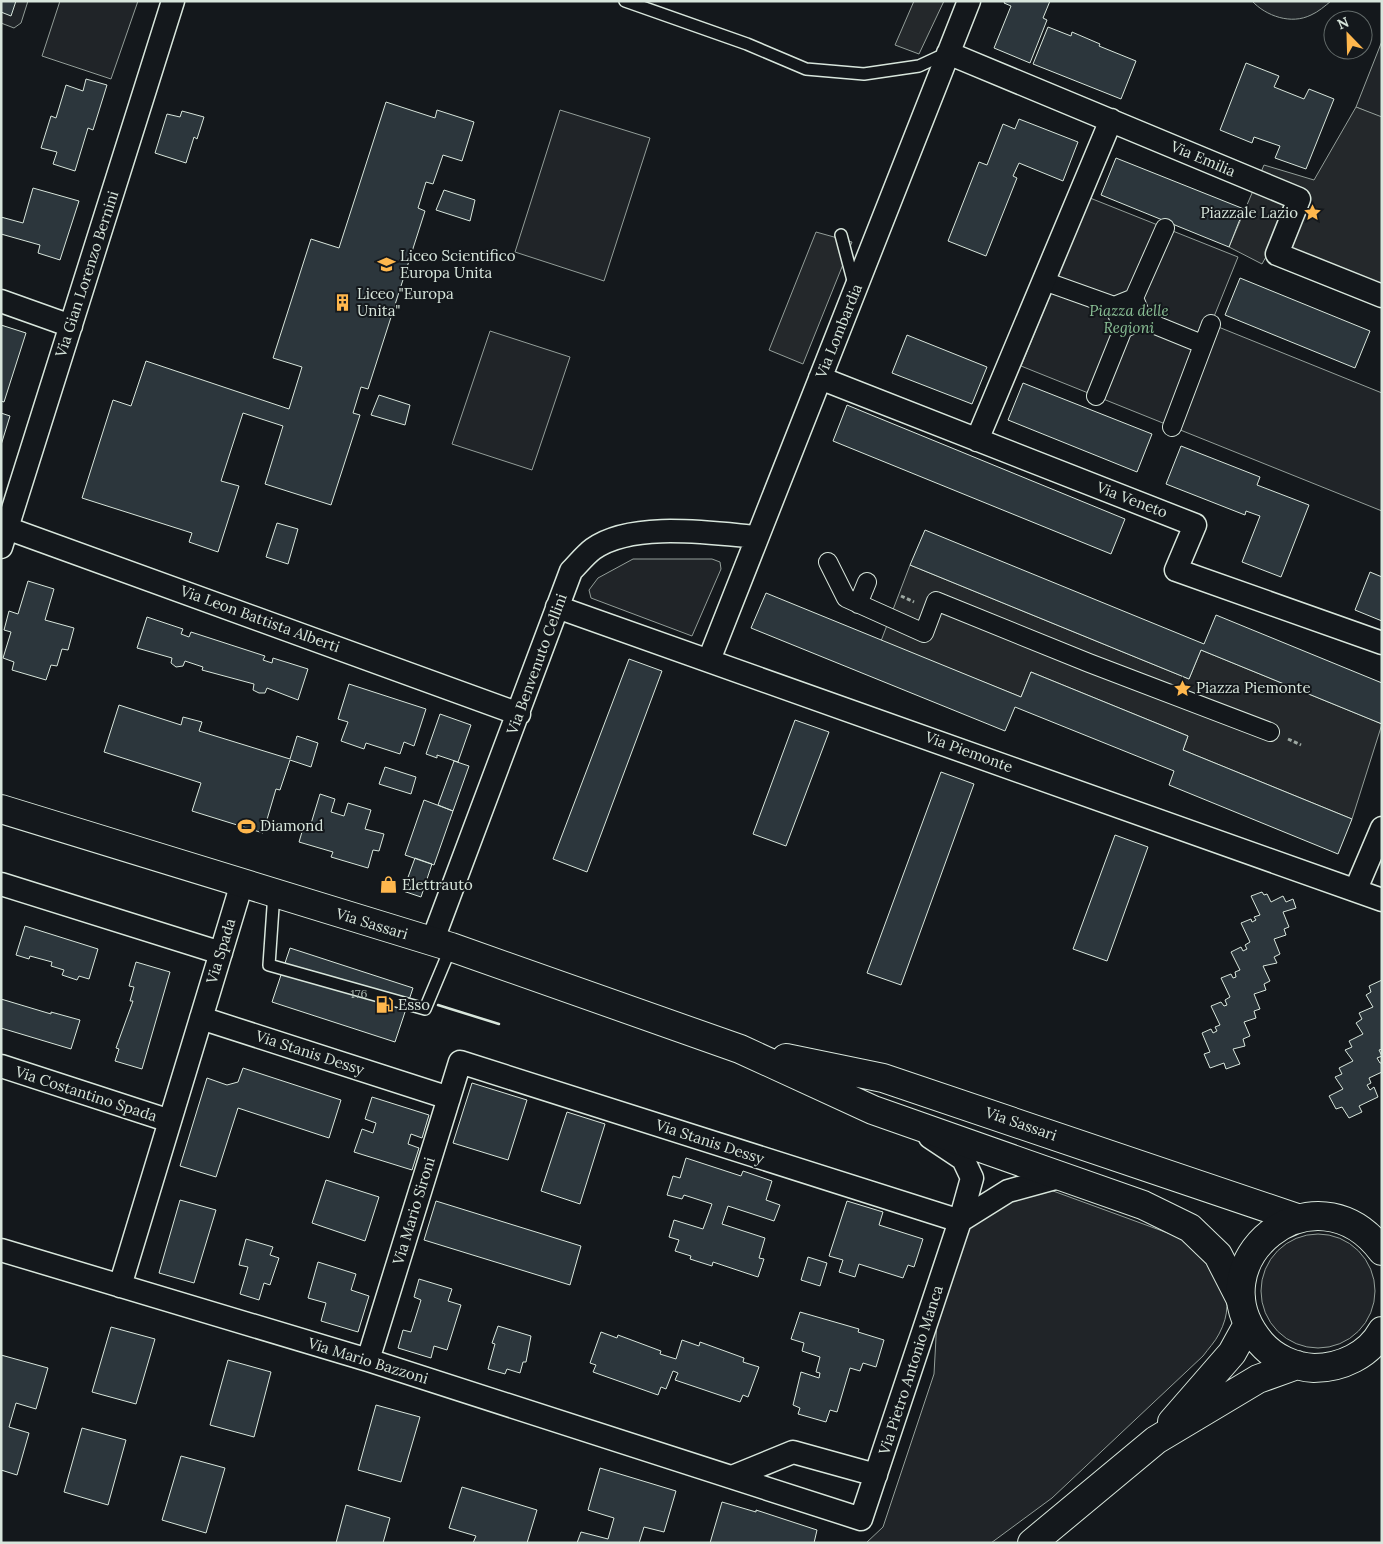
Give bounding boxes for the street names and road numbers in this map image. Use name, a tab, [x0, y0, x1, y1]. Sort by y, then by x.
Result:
street label: Via Emilia	[1167, 136, 1239, 181]
street label: Via Gian Lorenzo Bernini	[50, 188, 122, 360]
street label: Via Lombardia	[811, 281, 866, 382]
street label: Via Veneto	[1093, 477, 1171, 522]
street label: Via Leon Battista Alberti	[177, 580, 343, 656]
street label: Via Benvenuto Cellini	[502, 591, 571, 738]
street label: Via Piemonte	[922, 727, 1016, 776]
street label: Via Sassari	[333, 903, 410, 943]
street label: Via Spada	[201, 916, 240, 987]
street label: Via Stanis Dessy	[253, 1026, 367, 1079]
street label: Via Costantino Spada	[12, 1061, 160, 1125]
street label: Via Sassari	[982, 1102, 1059, 1145]
street label: Via Stanis Dessy	[653, 1115, 767, 1168]
street label: Via Mario Sironi	[388, 1155, 439, 1268]
street label: Via Pietro Antonio Manca	[874, 1283, 947, 1458]
street label: Via Mario Bazzoni	[305, 1333, 431, 1388]

